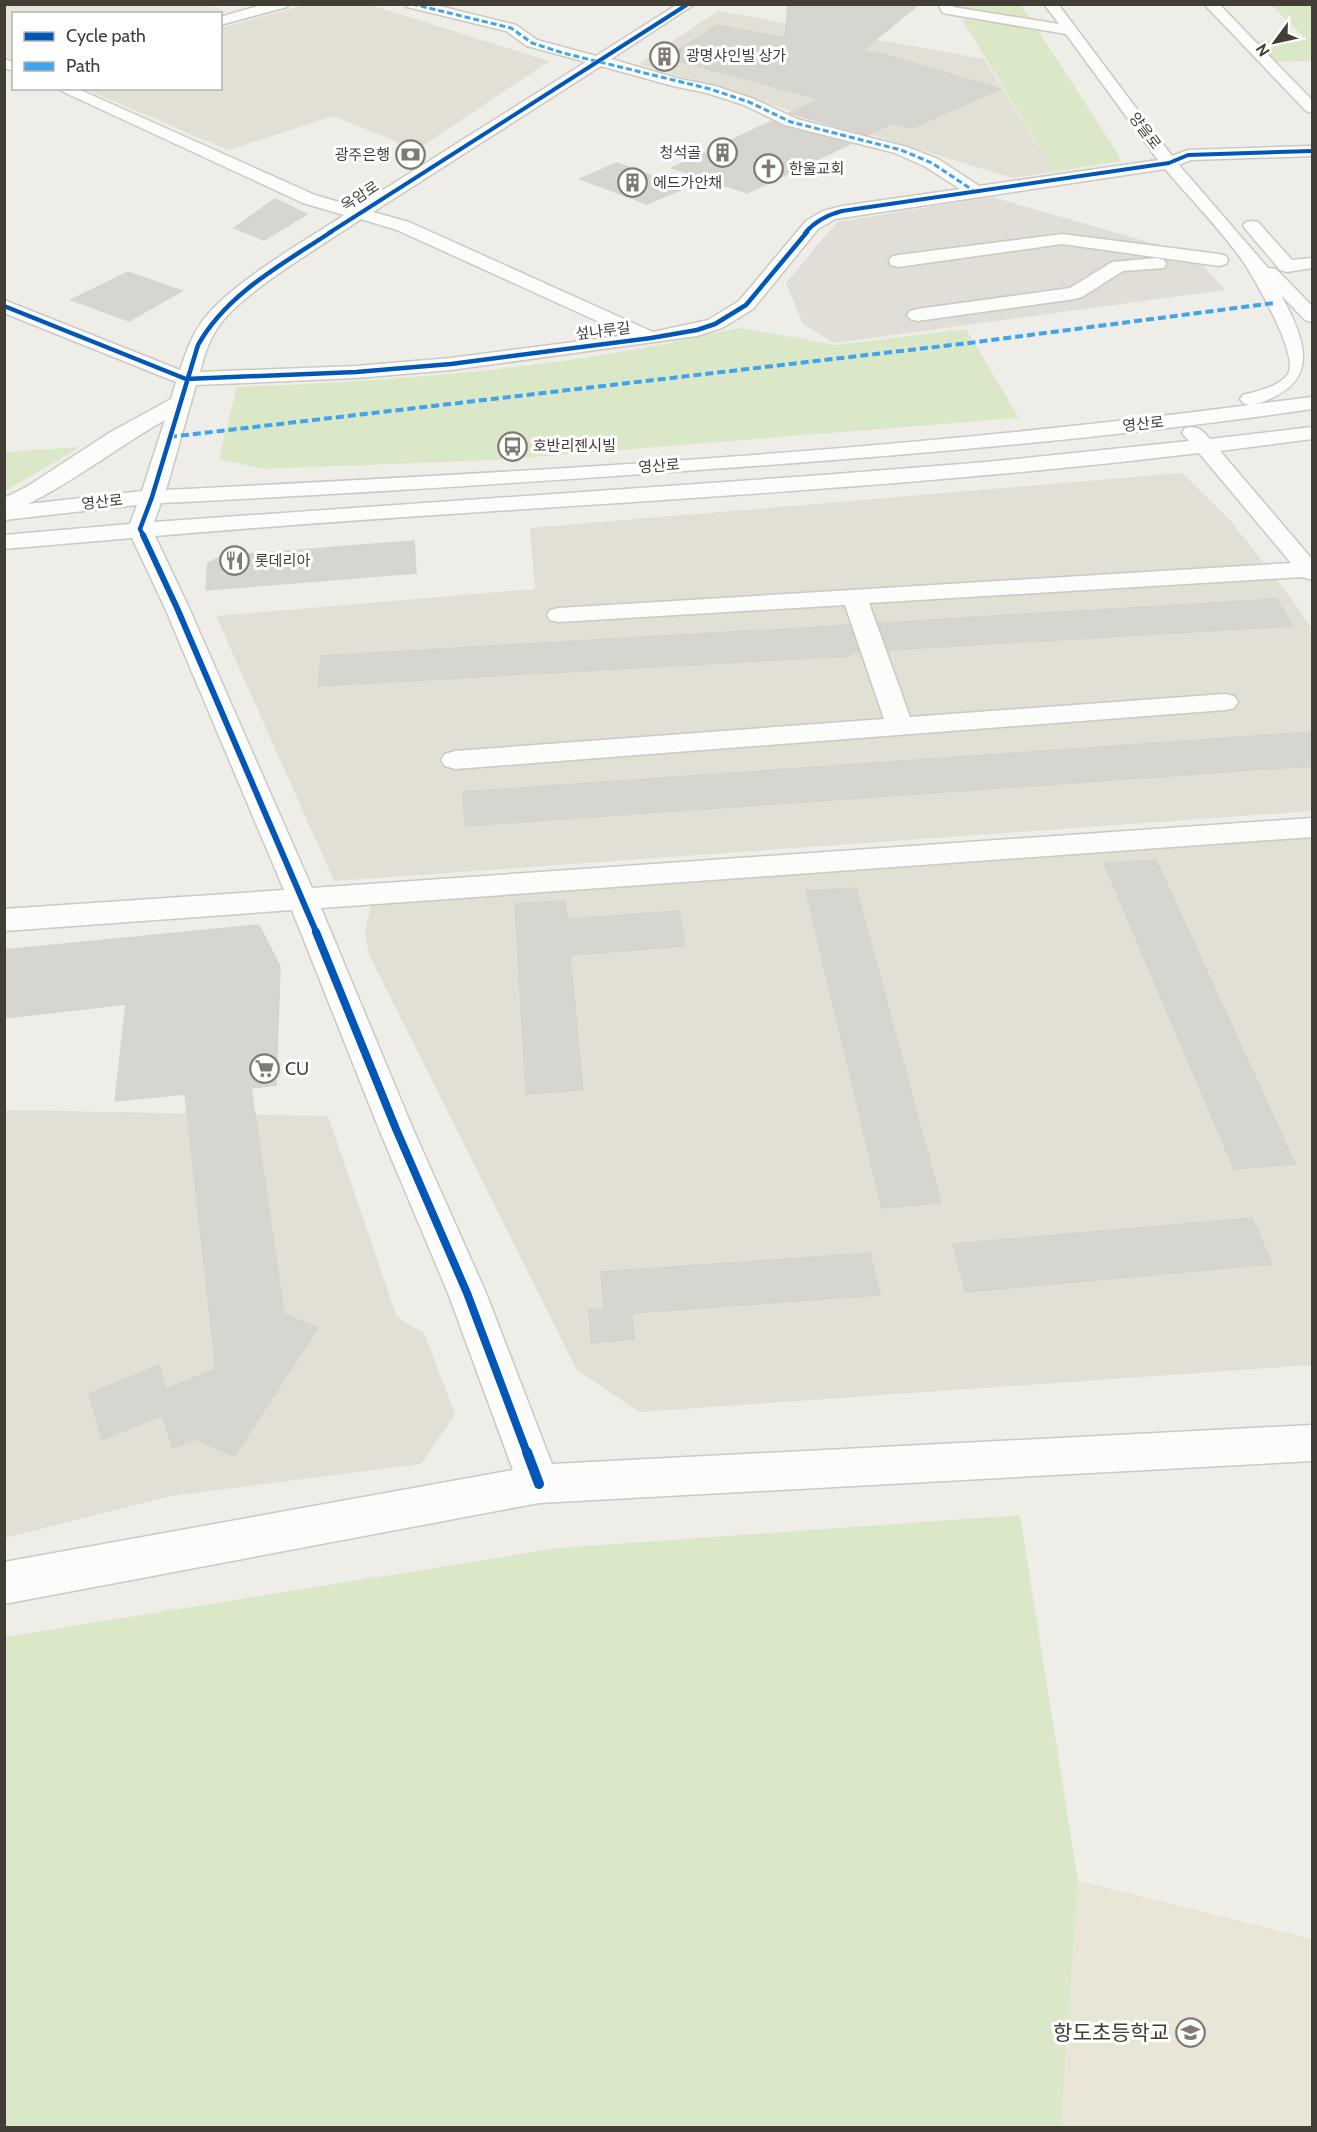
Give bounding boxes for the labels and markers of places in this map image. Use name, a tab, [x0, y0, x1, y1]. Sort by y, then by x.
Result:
building icon: 광명샤인빌 상가	[649, 40, 681, 72]
place label: 광명샤인빌 상가	[686, 47, 786, 65]
building icon: 청석골	[706, 137, 738, 169]
bank icon: 광주은행	[395, 139, 427, 171]
place label: 청석골	[660, 144, 701, 162]
place label: 광주은행	[335, 146, 390, 164]
church icon: 한울교회	[752, 153, 784, 185]
place label: 한울교회	[789, 160, 844, 178]
building icon: 에드가안채	[616, 167, 648, 199]
place label: 에드가안채	[653, 174, 722, 192]
bus stop icon: 호반리젠시빌	[496, 430, 528, 462]
place label: 호반리젠시빌	[533, 437, 616, 455]
restaurant icon: 롯데리아	[218, 545, 250, 577]
place label: 롯데리아	[255, 552, 310, 570]
supermarket icon: CU	[248, 1053, 280, 1085]
place label: CU	[285, 1058, 309, 1080]
school or university icon: 항도초등학교	[1174, 2017, 1206, 2049]
place label: 항도초등학교	[1053, 2020, 1169, 2045]

